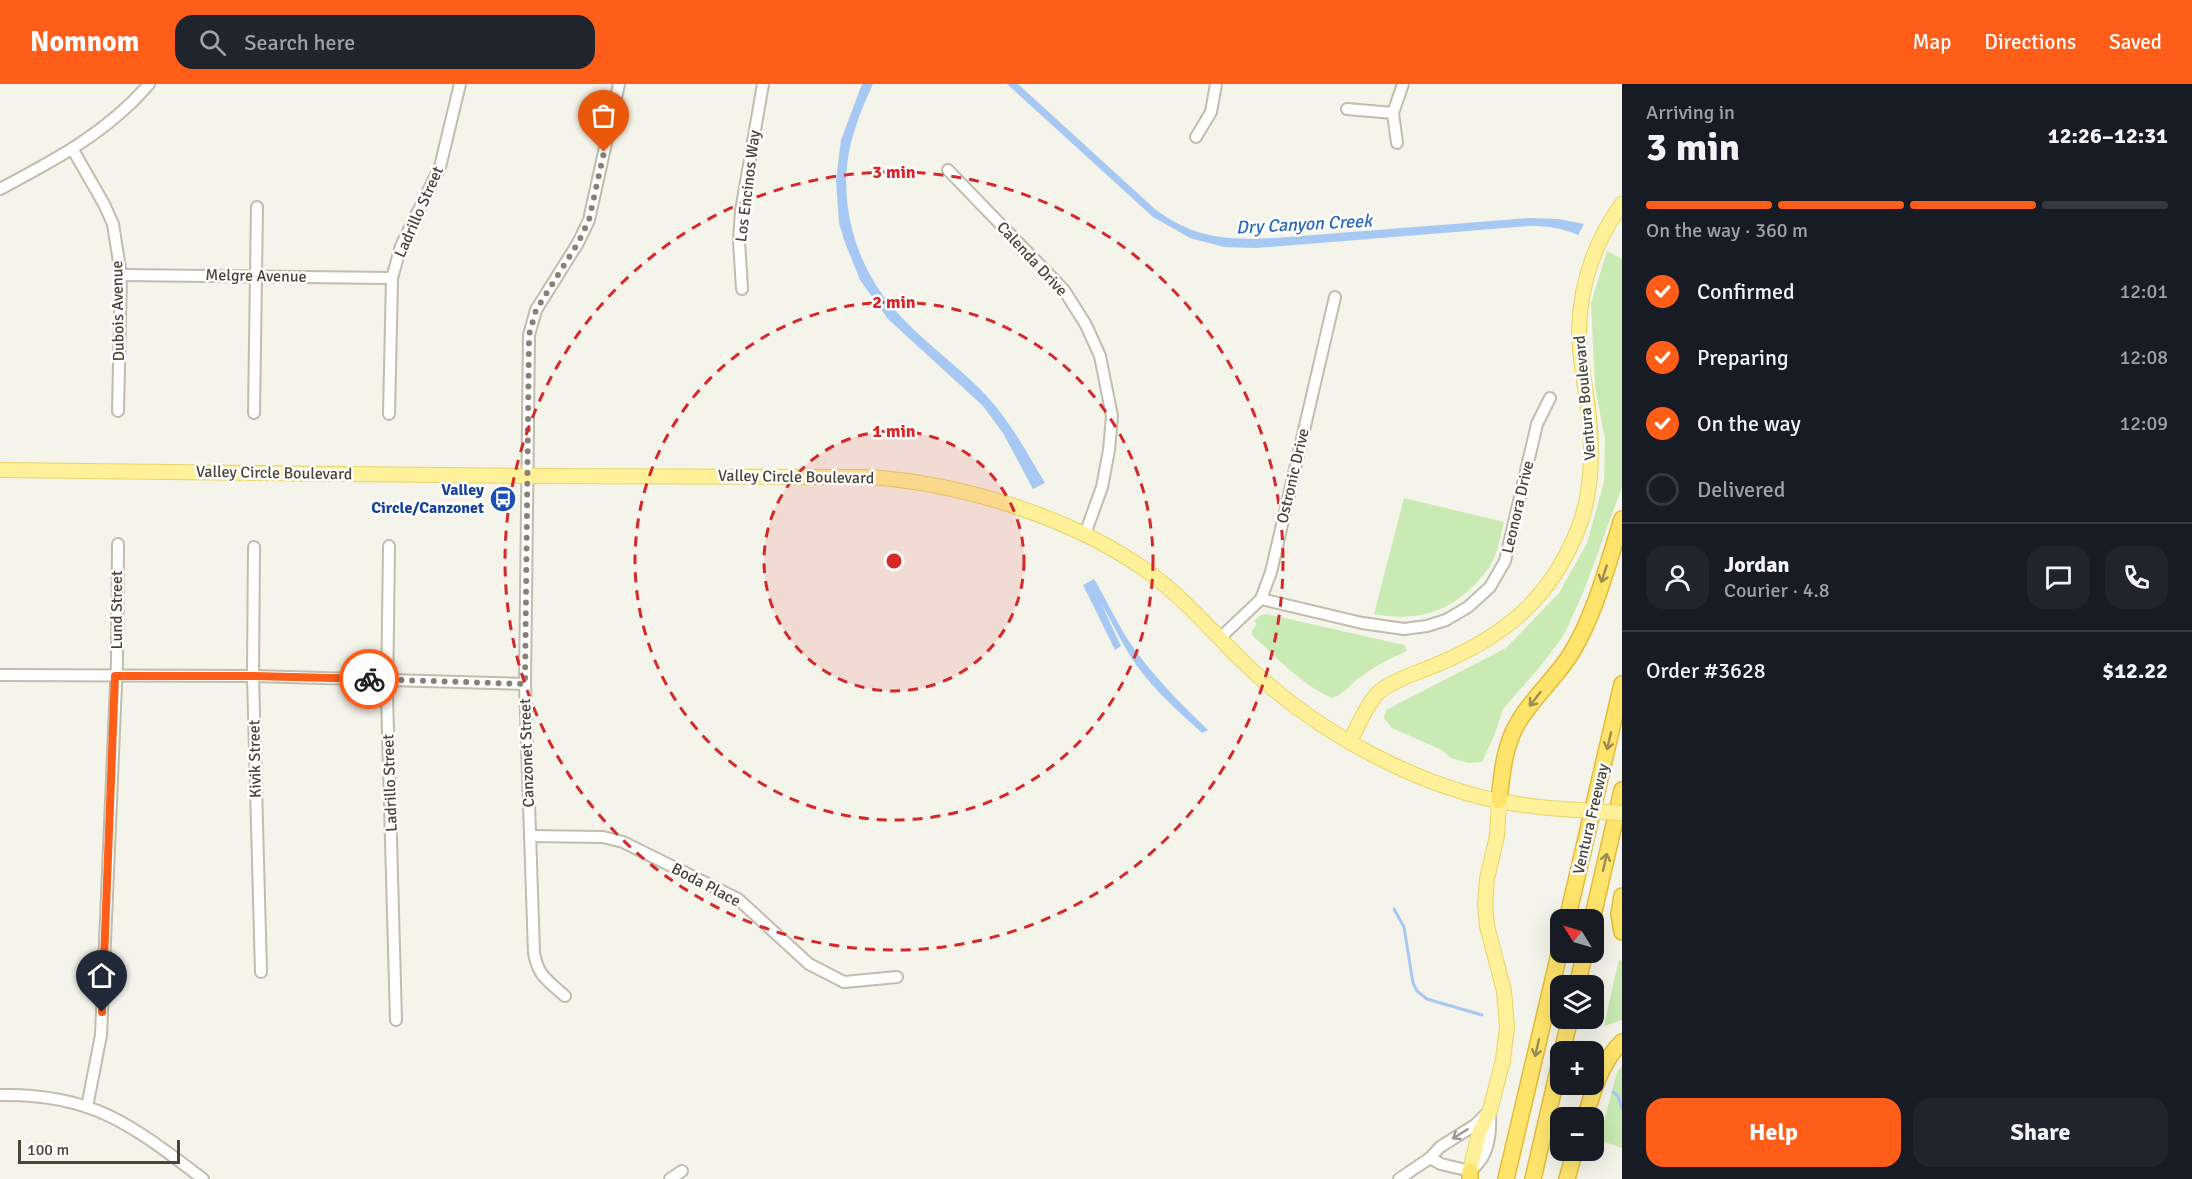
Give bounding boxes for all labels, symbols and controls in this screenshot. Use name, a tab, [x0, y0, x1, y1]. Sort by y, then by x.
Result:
search box	[175, 15, 595, 69]
text: Nomnom	[30, 25, 139, 59]
icon: search	[196, 26, 229, 59]
text: Search here	[244, 29, 355, 56]
text: Map	[1913, 29, 1951, 55]
text: Directions	[1984, 29, 2076, 55]
text: Saved	[2109, 29, 2162, 55]
pin	[578, 90, 629, 152]
icon: bag	[587, 99, 620, 132]
text: Arriving in	[1646, 100, 1735, 125]
text: 12:26–12:31	[2048, 122, 2168, 149]
text: 3 min	[1646, 123, 1740, 171]
street label: Los Encinos Way	[731, 128, 765, 243]
text: 3 min	[872, 161, 916, 183]
street label: Ladrillo Street	[390, 163, 448, 261]
water label: Dry Canyon Creek	[1235, 209, 1374, 239]
street label: Calenda Drive	[992, 217, 1072, 301]
text: On the way · 360 m	[1646, 218, 1808, 243]
street label: Dubois Avenue	[107, 260, 129, 362]
street label: Melgre Avenue	[205, 265, 307, 287]
icon: check	[1646, 275, 1679, 308]
text: Confirmed	[1697, 278, 1795, 305]
text: 12:01	[2119, 279, 2168, 304]
text: 2 min	[872, 291, 916, 313]
street label: Ventura Boulevard	[1570, 335, 1600, 461]
icon: check	[1646, 341, 1679, 374]
text: Preparing	[1697, 344, 1789, 371]
text: 12:08	[2119, 345, 2168, 370]
icon: check	[1646, 407, 1679, 440]
text: On the way	[1697, 410, 1801, 437]
text: 12:09	[2119, 411, 2168, 436]
text: 1 min	[872, 420, 916, 442]
street label: Ostronic Drive	[1272, 427, 1314, 525]
street label: Leonora Drive	[1498, 459, 1538, 555]
street label: Valley Circle Boulevard	[196, 462, 352, 484]
street label: Valley Circle Boulevard	[718, 466, 874, 488]
text: Delivered	[1697, 476, 1785, 503]
place label: Valley Circle/Canzonet	[371, 480, 484, 518]
bus stop icon: Valley Circle/Canzonet	[488, 484, 518, 514]
button: person	[1646, 546, 1709, 609]
button: chat	[2027, 546, 2090, 609]
button: phone	[2105, 546, 2168, 609]
centre of rings	[884, 551, 904, 571]
text: Jordan	[1724, 551, 1790, 578]
one-way arrow	[1598, 564, 1609, 583]
street label: Lund Street	[107, 570, 127, 650]
text: Courier · 4.8	[1724, 578, 1830, 603]
courier	[339, 649, 399, 709]
text: Order #3628	[1646, 657, 1766, 684]
text: $12.22	[2102, 657, 2168, 684]
icon: bike	[353, 663, 386, 696]
one-way arrow	[1528, 691, 1541, 707]
street label: Canzonet Street	[515, 698, 539, 808]
street label: Kivik Street	[244, 719, 266, 798]
one-way arrow	[1603, 730, 1614, 750]
street label: Ladrillo Street	[378, 733, 402, 832]
street label: Ventura Freeway	[1569, 761, 1614, 876]
one-way arrow	[1600, 853, 1612, 872]
street label: Boda Place	[668, 858, 744, 912]
north arrow	[1550, 909, 1604, 963]
map controls	[1550, 909, 1604, 1161]
pin	[76, 950, 127, 1012]
icon: home	[85, 959, 118, 992]
button: layers	[1550, 975, 1604, 1029]
one-way arrow	[1531, 1038, 1543, 1057]
button: +	[1550, 1041, 1604, 1095]
button: Help	[1646, 1098, 1901, 1167]
button: Share	[1913, 1098, 2168, 1167]
button: −	[1550, 1107, 1604, 1161]
one-way arrow	[1452, 1128, 1469, 1140]
scale bar	[18, 1137, 180, 1164]
text: 100 m	[27, 1140, 69, 1160]

